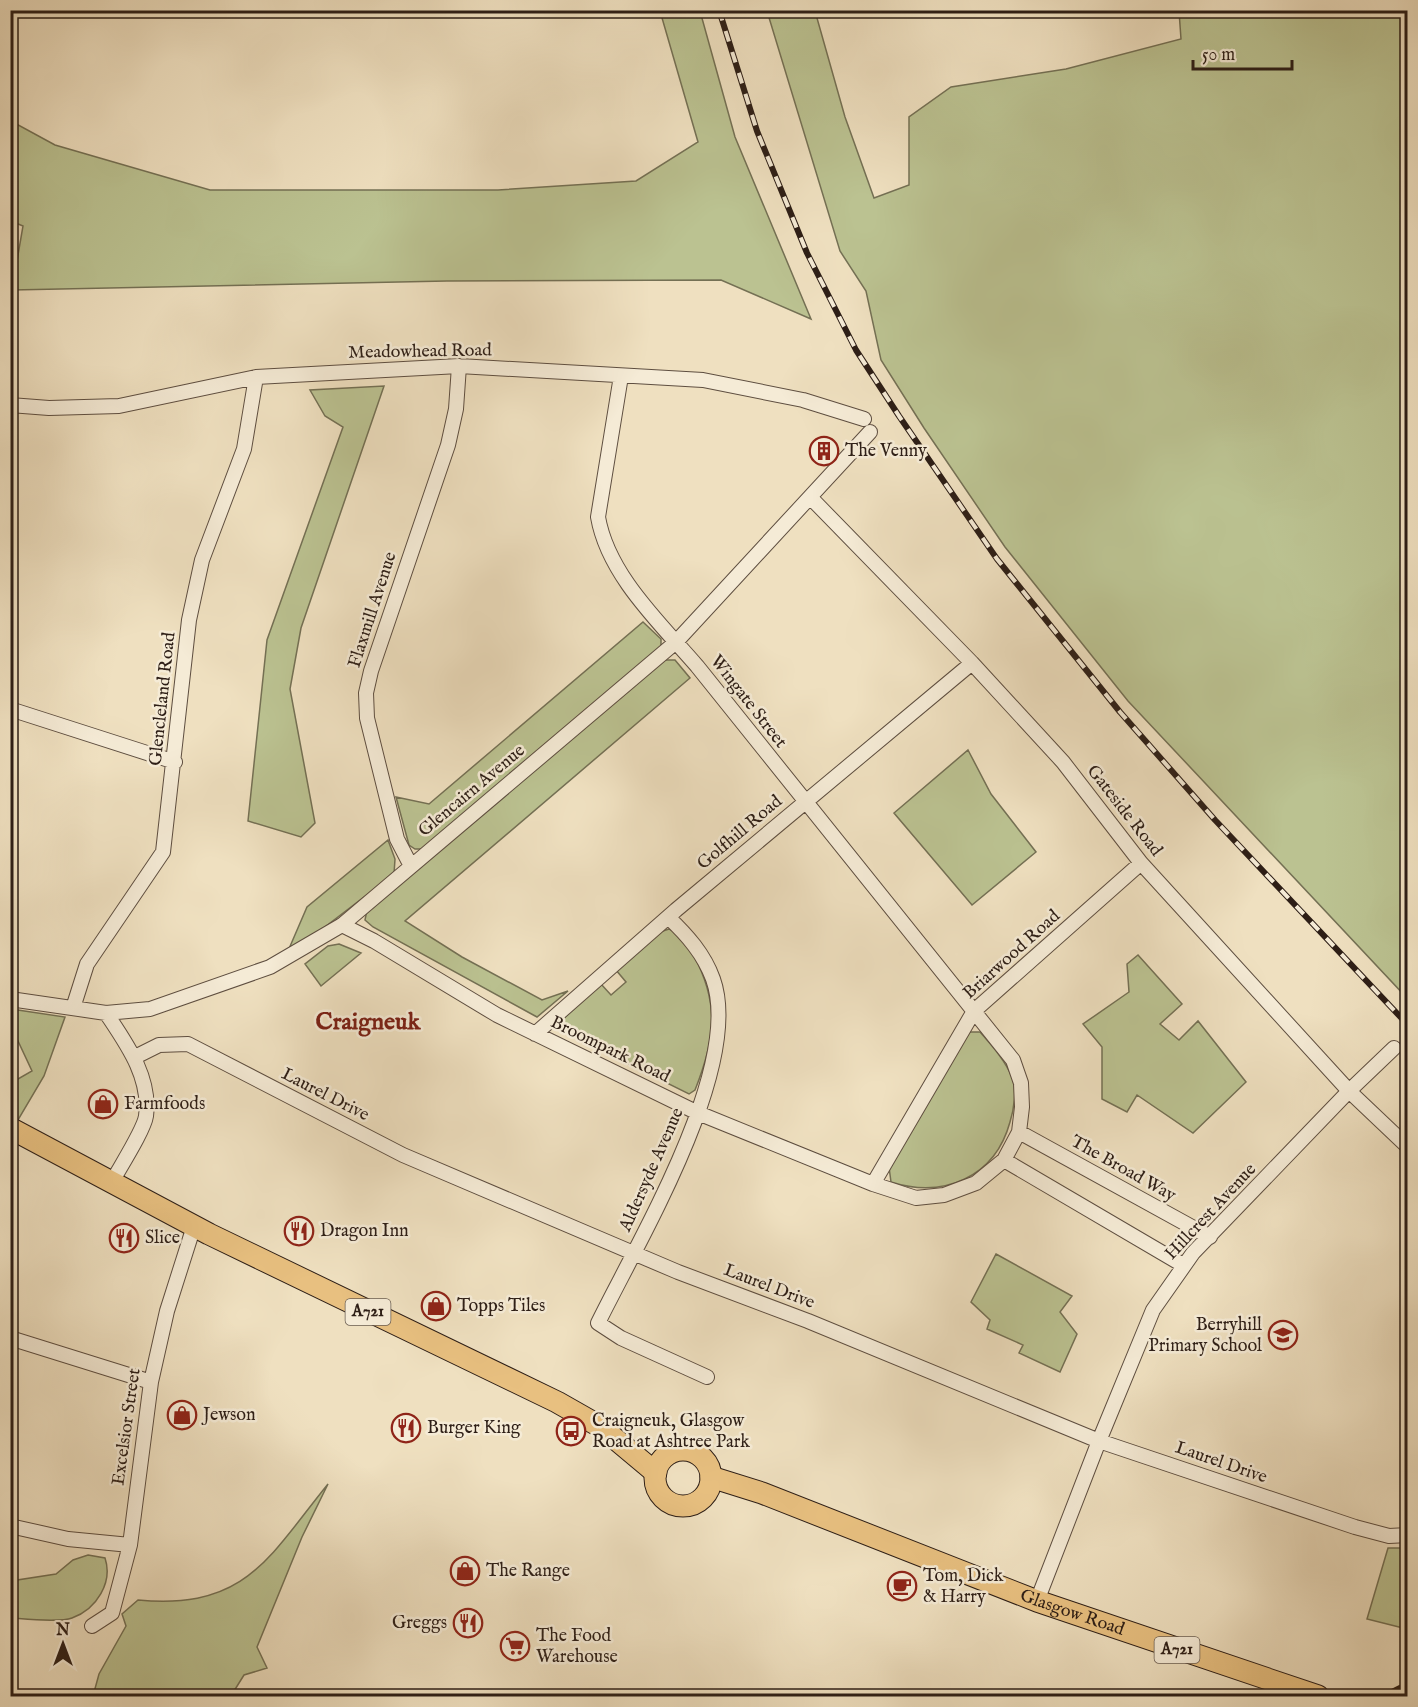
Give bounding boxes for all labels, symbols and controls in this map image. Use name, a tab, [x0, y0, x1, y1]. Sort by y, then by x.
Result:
scale bar	[1193, 33, 1292, 71]
text: 50 m	[1202, 44, 1235, 67]
street label: Meadowhead Road	[348, 339, 492, 365]
building icon: The Venny	[808, 435, 840, 467]
place label: The Venny	[845, 440, 927, 463]
street label: Flaxmill Avenue	[343, 549, 403, 671]
street label: Glencleland Road	[145, 631, 182, 767]
street label: Wingate Street	[704, 651, 792, 753]
street label: Glencairn Avenue	[414, 740, 530, 842]
street label: Gateside Road	[1081, 761, 1167, 862]
street label: Golfhill Road	[693, 790, 788, 875]
street label: Briarwood Road	[959, 905, 1066, 1005]
district label: Craigneuk	[316, 1007, 422, 1038]
street label: Broompark Road	[546, 1011, 674, 1089]
street label: Laurel Drive	[277, 1063, 373, 1127]
shop icon: Farmfoods	[87, 1088, 119, 1120]
place label: Farmfoods	[124, 1093, 205, 1116]
street label: Aldersyde Avenue	[614, 1105, 690, 1236]
street label: The Broad Way	[1066, 1131, 1180, 1207]
street label: Hillcrest Avenue	[1160, 1159, 1262, 1265]
restaurant icon: Dragon Inn	[283, 1215, 315, 1247]
place label: Dragon Inn	[320, 1220, 409, 1243]
restaurant icon: Slice	[108, 1222, 140, 1254]
place label: Slice	[145, 1227, 180, 1250]
street label: Laurel Drive	[720, 1259, 818, 1315]
shop icon: Topps Tiles	[420, 1290, 452, 1322]
place label: Topps Tiles	[457, 1295, 545, 1318]
road number: A721	[346, 1299, 391, 1325]
place label: Berryhill Primary School	[1148, 1314, 1262, 1358]
school or university icon: Berryhill Primary School	[1267, 1319, 1299, 1351]
street label: Excelsior Street	[107, 1367, 147, 1487]
shop icon: Jewson	[166, 1399, 198, 1431]
place label: Jewson	[201, 1404, 256, 1427]
place label: Craigneuk, Glasgow Road at Ashtree Park	[592, 1410, 750, 1454]
restaurant icon: Burger King	[390, 1412, 422, 1444]
bus stop icon: Craigneuk, Glasgow Road at Ashtree Park	[555, 1415, 587, 1447]
place label: Burger King	[427, 1417, 521, 1440]
street label: Laurel Drive	[1172, 1437, 1270, 1489]
shop icon: The Range	[449, 1555, 481, 1587]
place label: The Range	[486, 1560, 570, 1583]
place label: Tom, Dick & Harry	[923, 1565, 1004, 1609]
cafe icon: Tom, Dick & Harry	[886, 1570, 918, 1602]
street label: Glasgow Road	[1017, 1584, 1128, 1641]
restaurant icon: Greggs	[452, 1607, 484, 1639]
place label: Greggs	[392, 1612, 447, 1635]
north arrow	[33, 1614, 93, 1674]
text: N	[55, 1621, 70, 1641]
place label: The Food Warehouse	[536, 1625, 618, 1669]
supermarket icon: The Food Warehouse	[499, 1630, 531, 1662]
road number: A721	[1154, 1637, 1200, 1663]

